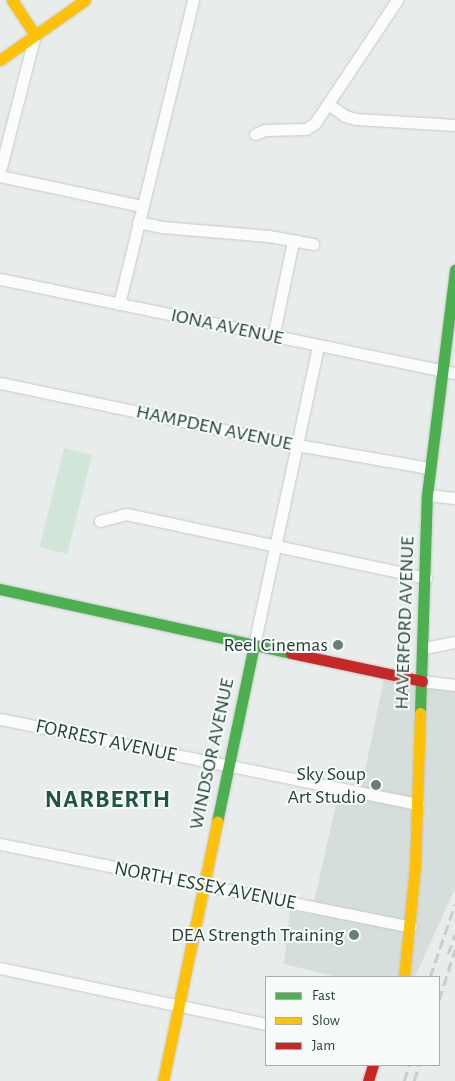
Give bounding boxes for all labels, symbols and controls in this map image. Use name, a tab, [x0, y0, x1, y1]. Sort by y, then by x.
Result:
street label: IONA AVENUE	[169, 303, 285, 351]
street label: HAMPDEN AVENUE	[134, 400, 294, 456]
street label: HAVERFORD AVENUE	[390, 536, 420, 710]
place label: Reel Cinemas	[224, 633, 328, 657]
marker: Reel Cinemas	[332, 639, 344, 651]
street label: WINDSOR AVENUE	[184, 676, 240, 832]
street label: FORREST AVENUE	[33, 714, 179, 768]
place label: Sky Soup Art Studio	[287, 762, 366, 809]
marker: Sky Soup Art Studio	[370, 779, 382, 791]
district label: NARBERTH	[44, 785, 172, 815]
street label: NORTH ESSEX AVENUE	[112, 857, 298, 915]
place label: DEA Strength Training	[171, 923, 344, 947]
marker: DEA Strength Training	[348, 929, 360, 941]
legend	[265, 976, 440, 1066]
text: Fast	[312, 988, 335, 1003]
text: Slow	[312, 1013, 340, 1028]
text: Jam	[312, 1038, 335, 1053]

